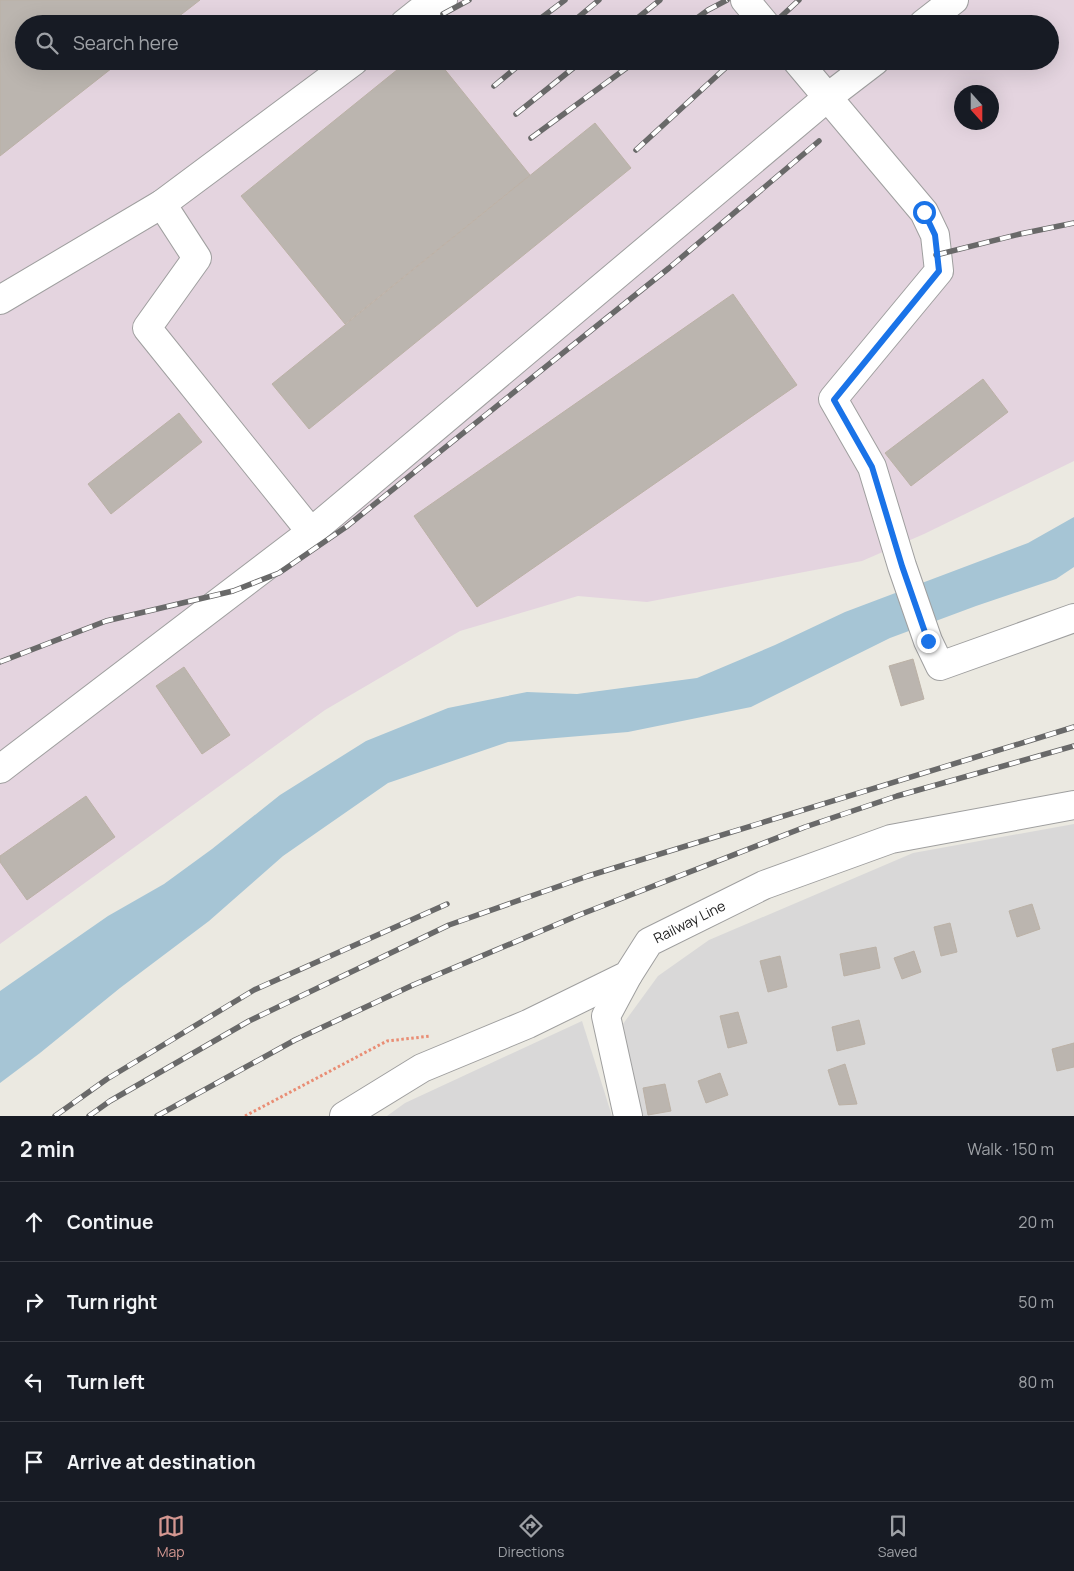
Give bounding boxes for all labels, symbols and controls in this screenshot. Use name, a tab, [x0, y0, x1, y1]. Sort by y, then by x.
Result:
search box	[15, 15, 1059, 70]
icon: search	[33, 29, 61, 57]
text: Search here	[73, 30, 179, 56]
north arrow	[954, 85, 999, 130]
route start	[913, 201, 936, 224]
route end	[917, 630, 940, 653]
street label: Railway Line	[650, 896, 728, 947]
text: 2 min	[20, 1135, 75, 1163]
text: Walk · 150 m	[967, 1138, 1054, 1160]
icon: ahead	[20, 1208, 48, 1236]
text: Continue	[67, 1209, 153, 1235]
text: 20 m	[1018, 1211, 1054, 1233]
icon: right	[20, 1288, 48, 1316]
text: Turn right	[67, 1289, 157, 1315]
text: 50 m	[1018, 1291, 1054, 1313]
icon: left	[20, 1368, 48, 1396]
text: Turn left	[67, 1369, 145, 1395]
text: 80 m	[1018, 1371, 1054, 1393]
icon: arrive	[20, 1448, 48, 1476]
text: Arrive at destination	[67, 1449, 256, 1475]
tab: Map	[157, 1512, 185, 1561]
tab: Directions	[498, 1512, 564, 1561]
tab: Saved	[878, 1512, 917, 1561]

